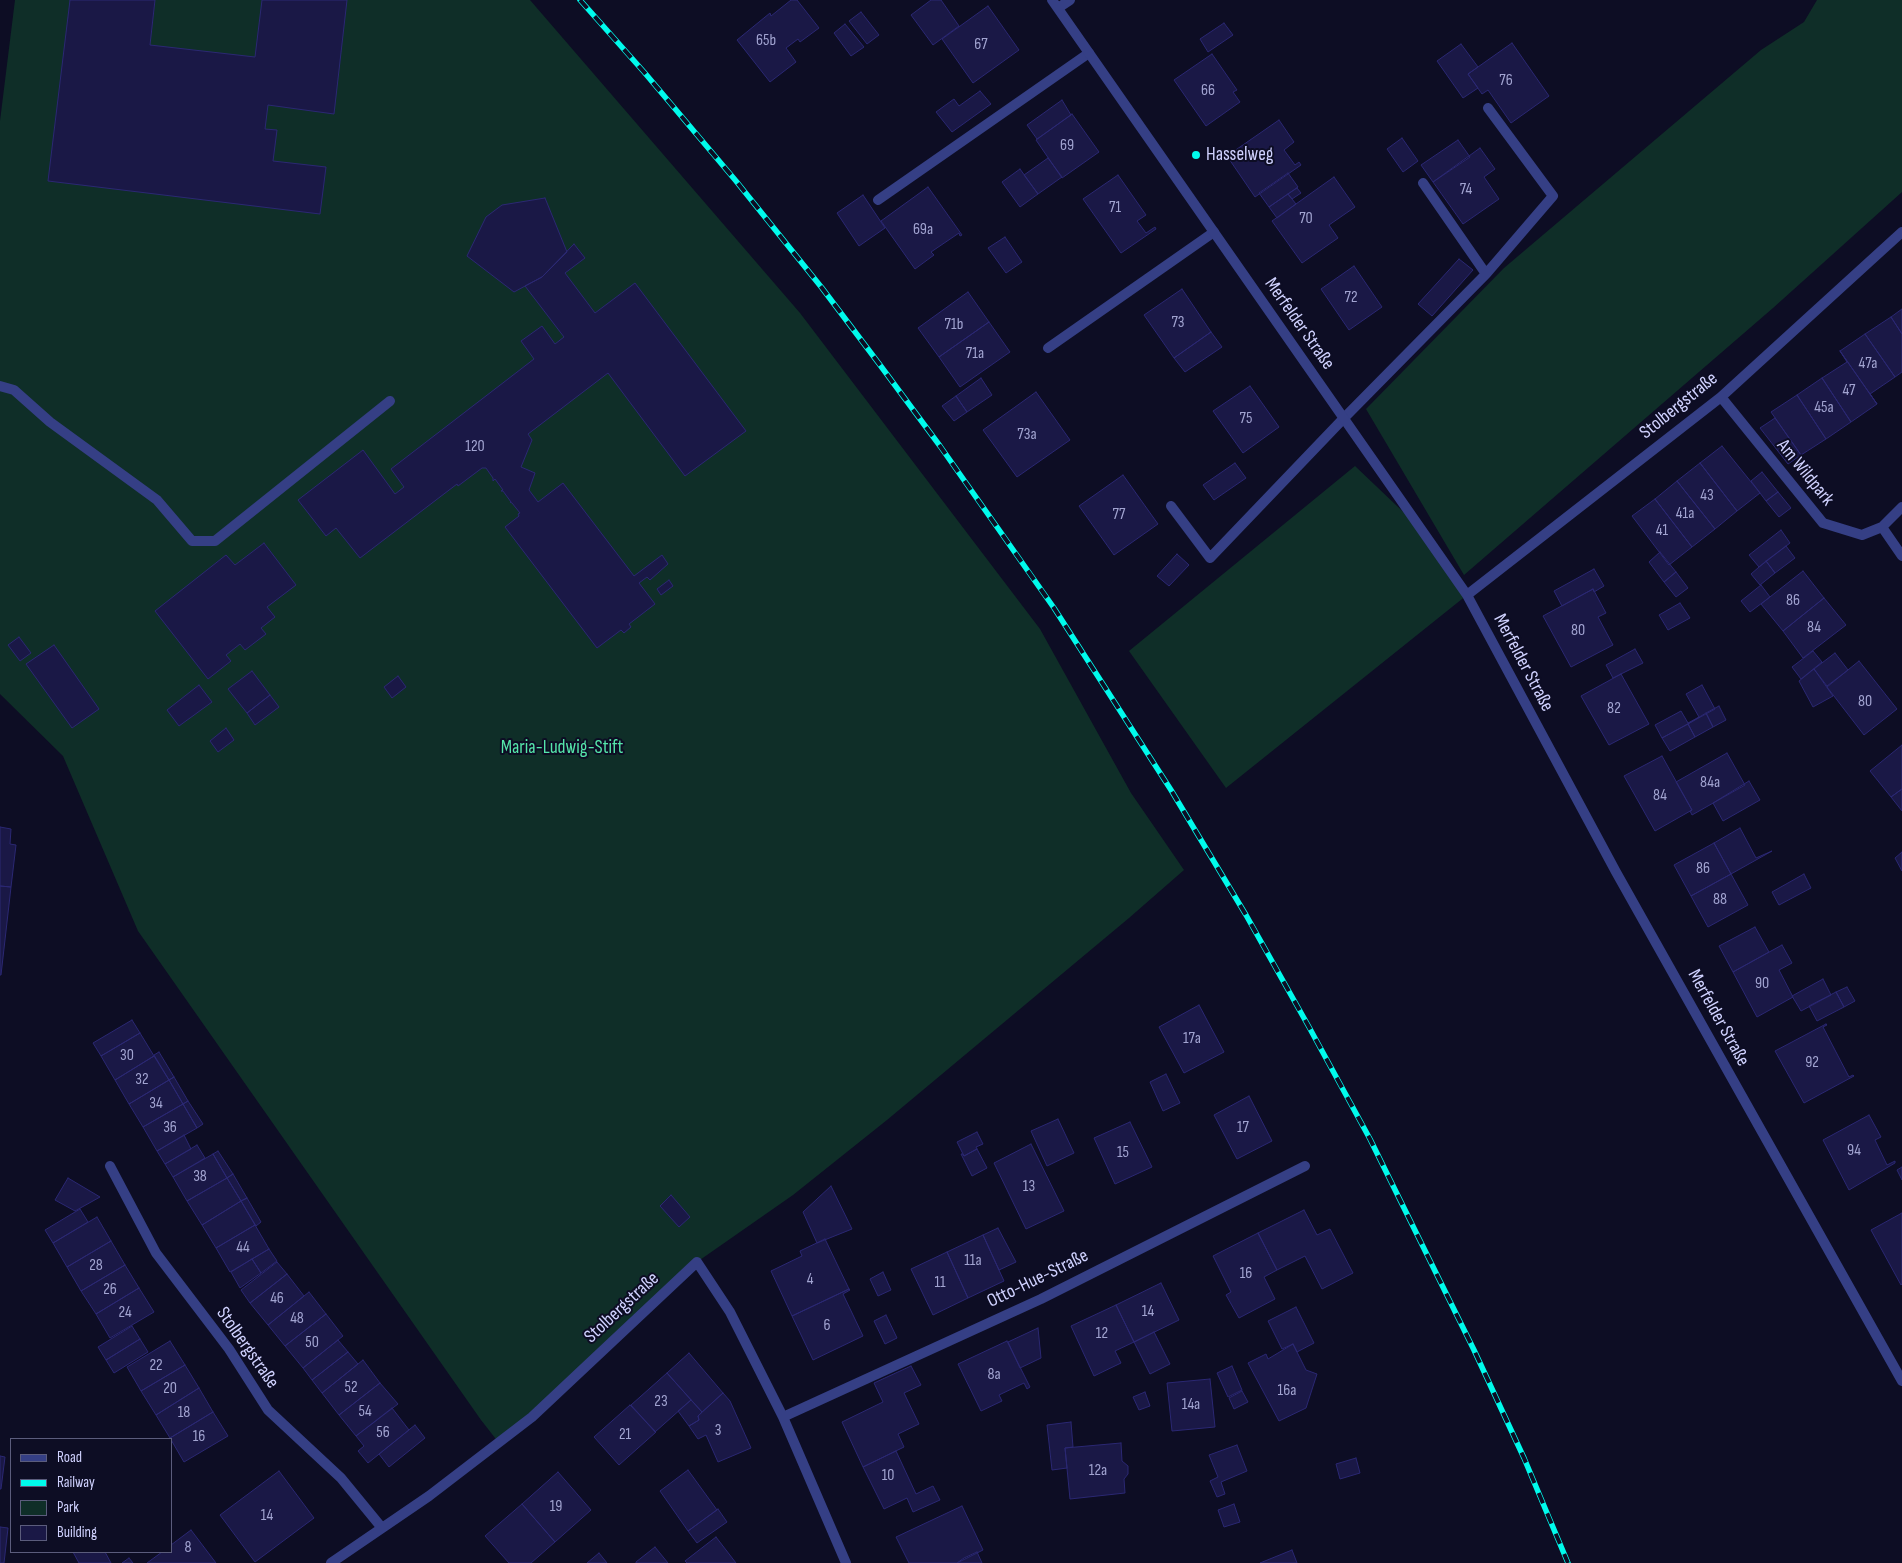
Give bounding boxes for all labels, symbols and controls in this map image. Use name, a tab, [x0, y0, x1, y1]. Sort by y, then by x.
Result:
house number: 65b	[756, 31, 776, 51]
house number: 67	[974, 35, 988, 55]
house number: 76	[1499, 71, 1513, 91]
house number: 66	[1201, 81, 1215, 101]
house number: 69	[1060, 136, 1074, 156]
place label: Hasselweg	[1206, 144, 1273, 166]
marker: Hasselweg	[1190, 149, 1202, 161]
house number: 74	[1460, 180, 1472, 200]
house number: 71	[1109, 198, 1121, 218]
house number: 70	[1299, 209, 1313, 229]
house number: 69a	[913, 220, 933, 240]
street label: Merfelder Straße	[1259, 274, 1339, 374]
house number: 72	[1345, 288, 1357, 308]
house number: 73	[1171, 313, 1185, 333]
house number: 71b	[945, 315, 963, 335]
house number: 71a	[966, 344, 984, 364]
house number: 47a	[1859, 354, 1877, 374]
street label: Stolbergstraße	[1635, 368, 1723, 444]
house number: 47	[1843, 381, 1855, 401]
house number: 45a	[1814, 398, 1834, 418]
house number: 75	[1240, 409, 1252, 429]
house number: 73a	[1017, 425, 1037, 445]
street label: Am Wildpark	[1771, 435, 1839, 511]
house number: 120	[465, 437, 485, 457]
house number: 43	[1700, 486, 1714, 506]
house number: 41a	[1676, 504, 1694, 524]
house number: 77	[1113, 505, 1125, 525]
house number: 41	[1656, 521, 1668, 541]
house number: 86	[1786, 591, 1800, 611]
street label: Merfelder Straße	[1488, 610, 1558, 716]
house number: 84	[1807, 618, 1821, 638]
house number: 80	[1571, 621, 1585, 641]
house number: 80	[1858, 692, 1872, 712]
house number: 82	[1607, 699, 1621, 719]
park label: Maria-Ludwig-Stift	[501, 737, 623, 759]
house number: 84a	[1700, 773, 1720, 793]
house number: 84	[1653, 786, 1667, 806]
house number: 86	[1696, 859, 1710, 879]
house number: 88	[1713, 890, 1727, 910]
street label: Merfelder Straße	[1682, 966, 1754, 1070]
house number: 90	[1755, 974, 1769, 994]
house number: 17a	[1183, 1029, 1201, 1049]
house number: 30	[120, 1046, 134, 1066]
house number: 92	[1805, 1053, 1819, 1073]
house number: 32	[135, 1070, 149, 1090]
house number: 34	[149, 1094, 163, 1114]
house number: 36	[163, 1118, 177, 1138]
house number: 17	[1237, 1118, 1249, 1138]
house number: 94	[1847, 1141, 1861, 1161]
house number: 15	[1117, 1143, 1129, 1163]
house number: 38	[193, 1167, 207, 1187]
house number: 13	[1023, 1177, 1035, 1197]
house number: 44	[236, 1238, 250, 1258]
street label: Otto-Hue-Straße	[984, 1245, 1092, 1313]
house number: 11a	[964, 1251, 982, 1271]
house number: 28	[89, 1256, 103, 1276]
house number: 16	[1240, 1264, 1252, 1284]
street label: Stolbergstraße	[580, 1268, 664, 1348]
house number: 4	[807, 1270, 813, 1290]
house number: 11	[934, 1273, 946, 1293]
house number: 26	[103, 1280, 117, 1300]
house number: 46	[270, 1289, 284, 1309]
house number: 14	[1142, 1302, 1154, 1322]
house number: 24	[118, 1303, 132, 1323]
street label: Stolbergstraße	[211, 1303, 283, 1393]
house number: 48	[290, 1309, 304, 1329]
house number: 6	[823, 1316, 831, 1336]
house number: 12	[1096, 1324, 1108, 1344]
house number: 50	[305, 1333, 319, 1353]
house number: 22	[149, 1356, 163, 1376]
house number: 8a	[987, 1365, 1001, 1385]
house number: 52	[344, 1378, 358, 1398]
house number: 20	[163, 1379, 177, 1399]
house number: 16a	[1278, 1381, 1296, 1401]
house number: 23	[654, 1392, 668, 1412]
house number: 14a	[1182, 1395, 1200, 1415]
house number: 54	[358, 1402, 372, 1422]
house number: 18	[178, 1403, 190, 1423]
house number: 3	[715, 1421, 721, 1441]
house number: 56	[376, 1423, 390, 1443]
house number: 21	[619, 1425, 631, 1445]
house number: 16	[193, 1427, 205, 1447]
legend	[10, 1438, 172, 1553]
text: Road	[57, 1448, 82, 1467]
house number: 12a	[1089, 1461, 1107, 1481]
house number: 10	[882, 1466, 894, 1486]
text: Railway	[57, 1473, 95, 1492]
house number: 19	[550, 1497, 562, 1517]
text: Park	[57, 1498, 79, 1517]
house number: 14	[261, 1506, 273, 1526]
text: Building	[57, 1523, 97, 1542]
house number: 8	[184, 1538, 192, 1558]

